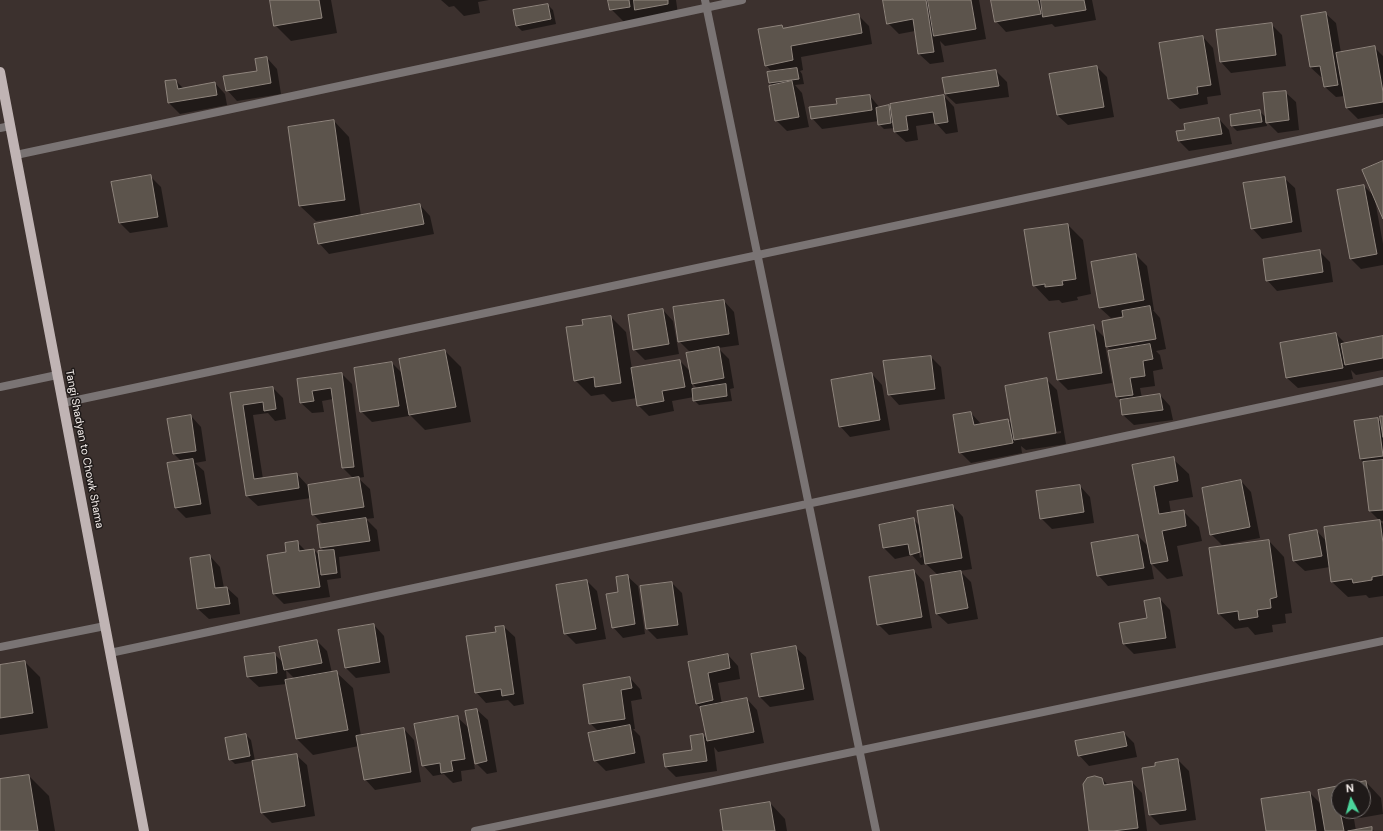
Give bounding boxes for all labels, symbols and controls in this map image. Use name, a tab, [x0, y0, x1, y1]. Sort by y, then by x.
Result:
street label: Tangi Shadyan to Chowk Shama	[62, 369, 106, 529]
north arrow	[1331, 779, 1371, 819]
text: N	[1345, 781, 1355, 795]

